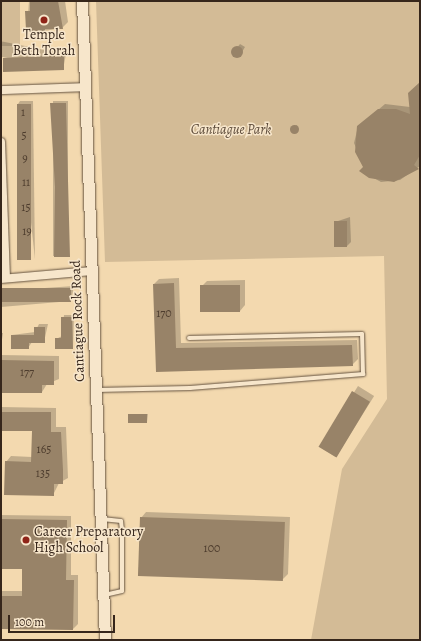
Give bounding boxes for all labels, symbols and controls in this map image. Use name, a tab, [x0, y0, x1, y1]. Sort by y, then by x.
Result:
marker: Temple Beth Torah	[39, 15, 49, 25]
place label: Temple Beth Torah	[13, 27, 75, 60]
house number: 1	[21, 106, 25, 120]
park label: Cantiague Park	[191, 122, 271, 138]
house number: 5	[21, 129, 27, 143]
house number: 9	[22, 152, 28, 166]
house number: 11	[22, 176, 30, 190]
house number: 15	[21, 201, 31, 215]
house number: 19	[22, 225, 32, 239]
street label: Cantiague Rock Road	[67, 260, 89, 382]
house number: 170	[156, 307, 172, 321]
house number: 177	[20, 366, 34, 380]
house number: 165	[37, 443, 51, 457]
house number: 135	[36, 467, 50, 481]
place label: Career Preparatory High School	[34, 524, 143, 556]
marker: Career Preparatory High School	[21, 535, 31, 545]
house number: 100	[204, 542, 220, 556]
scale bar	[10, 607, 117, 633]
text: 100 m	[15, 614, 44, 630]

